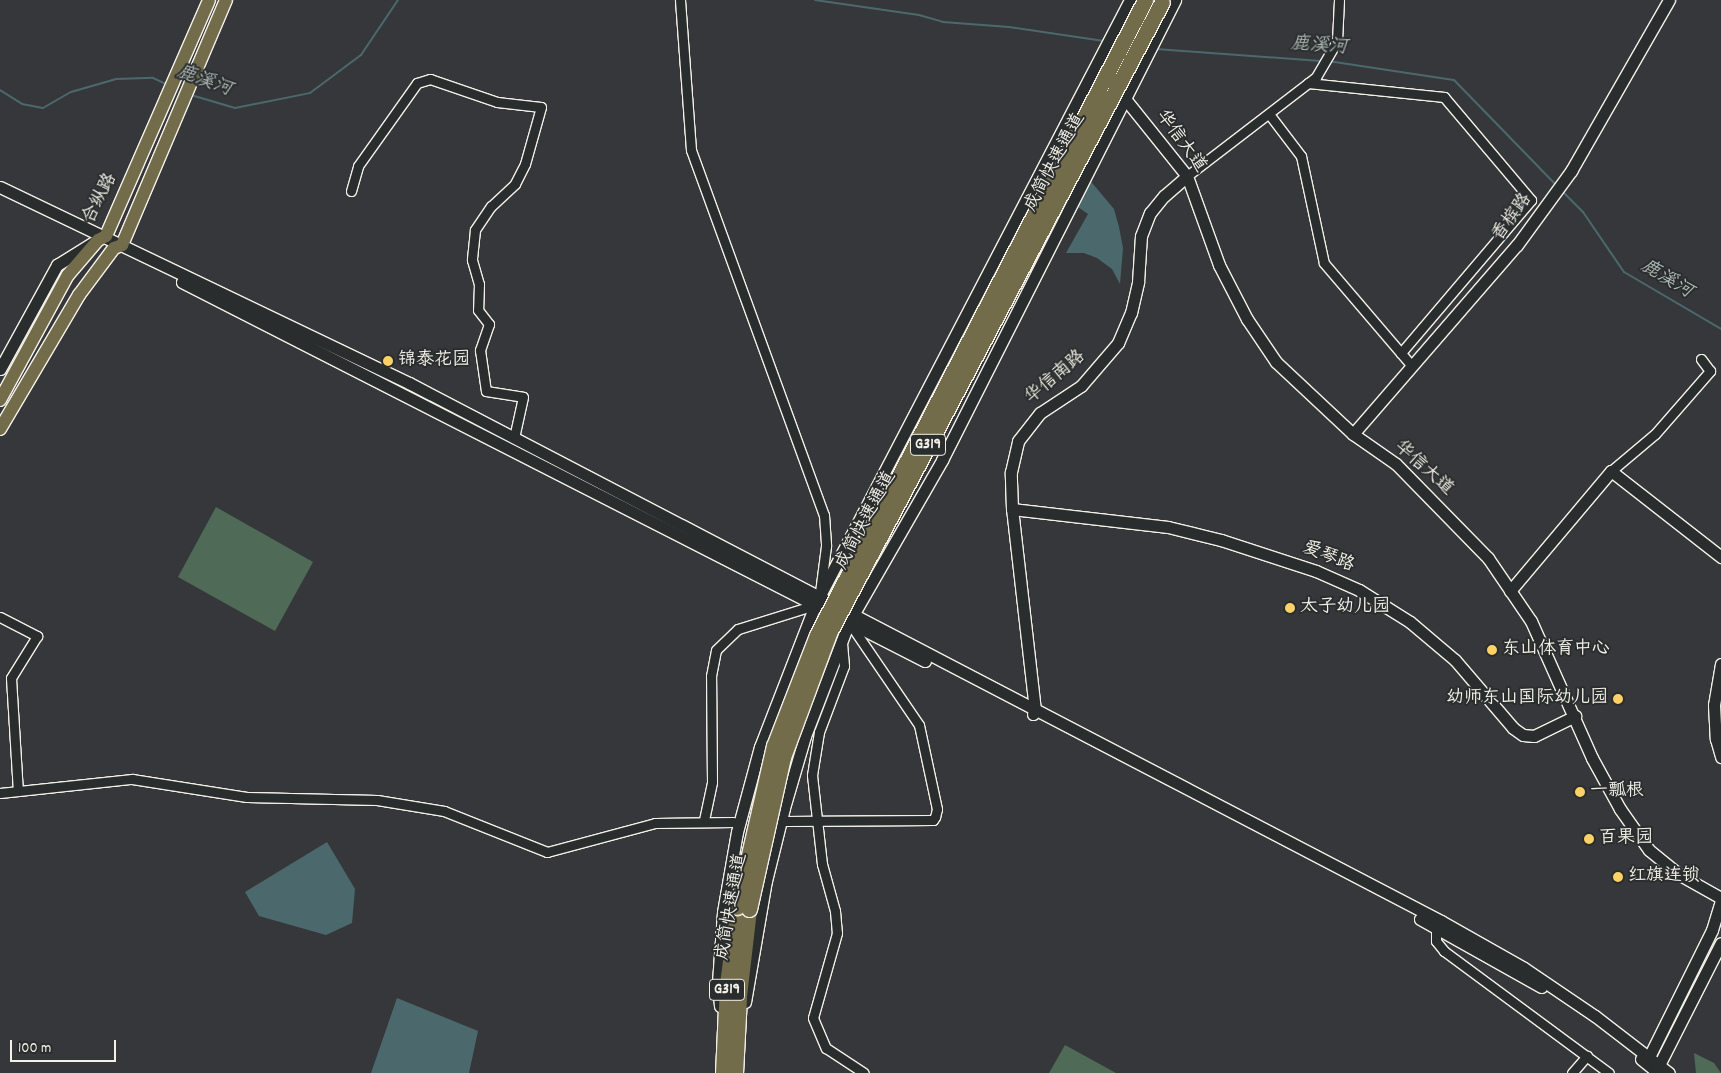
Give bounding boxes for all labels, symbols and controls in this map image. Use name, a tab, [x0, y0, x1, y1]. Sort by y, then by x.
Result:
water label: 鹿溪河	[1290, 34, 1348, 60]
water label: 鹿溪河	[173, 62, 235, 102]
street label: 华信大道	[1150, 107, 1210, 177]
street label: 成简快速通道	[1021, 110, 1091, 216]
street label: 合纵路	[79, 170, 123, 228]
street label: 香槟路	[1488, 190, 1538, 246]
water label: 鹿溪河	[1636, 256, 1696, 304]
street label: 华信南路	[1021, 347, 1091, 409]
place label: 锦泰花园	[398, 350, 470, 372]
marker: 锦泰花园	[382, 355, 394, 367]
road number: G319	[909, 432, 947, 458]
street label: 华信大道	[1389, 437, 1457, 501]
street label: 成简快速通道	[832, 468, 902, 574]
street label: 爱琴路	[1299, 538, 1357, 578]
place label: 太子幼儿园	[1300, 597, 1390, 619]
marker: 太子幼儿园	[1284, 602, 1296, 614]
place label: 东山体育中心	[1502, 639, 1610, 661]
marker: 东山体育中心	[1486, 644, 1498, 656]
place label: 幼师东山国际幼儿园	[1446, 688, 1608, 710]
marker: 幼师东山国际幼儿园	[1612, 693, 1624, 705]
place label: 一瓢根	[1590, 781, 1644, 803]
marker: 一瓢根	[1574, 786, 1586, 798]
place label: 百果园	[1599, 828, 1653, 850]
marker: 百果园	[1583, 833, 1595, 845]
street label: 成简快速通道	[713, 852, 753, 962]
place label: 红旗连锁	[1628, 866, 1700, 888]
marker: 红旗连锁	[1612, 871, 1624, 883]
road number: G319	[708, 976, 746, 1004]
scale bar	[12, 1030, 119, 1062]
text: 100 m	[18, 1038, 51, 1060]

